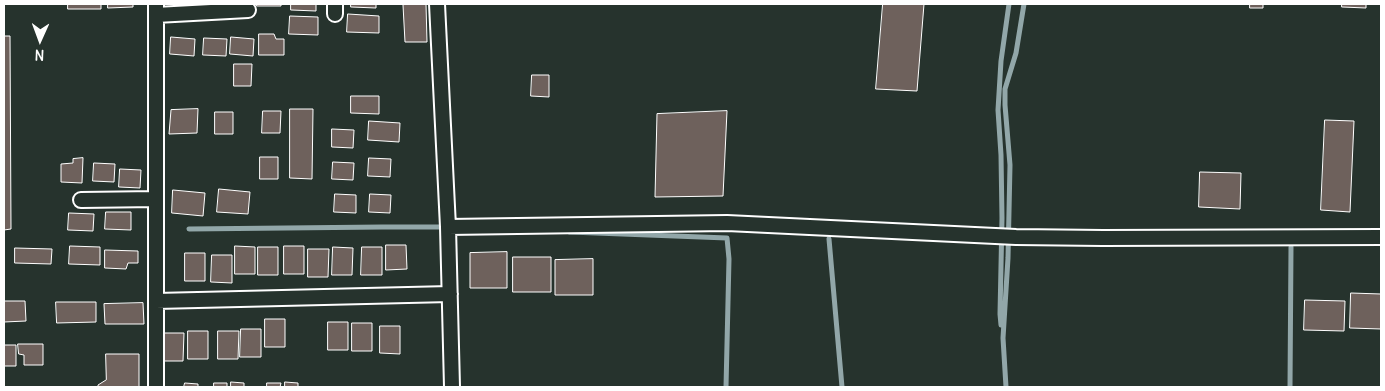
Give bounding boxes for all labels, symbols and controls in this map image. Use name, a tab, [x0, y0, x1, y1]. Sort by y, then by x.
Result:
north arrow	[15, 15, 65, 65]
text: N	[34, 46, 45, 64]

